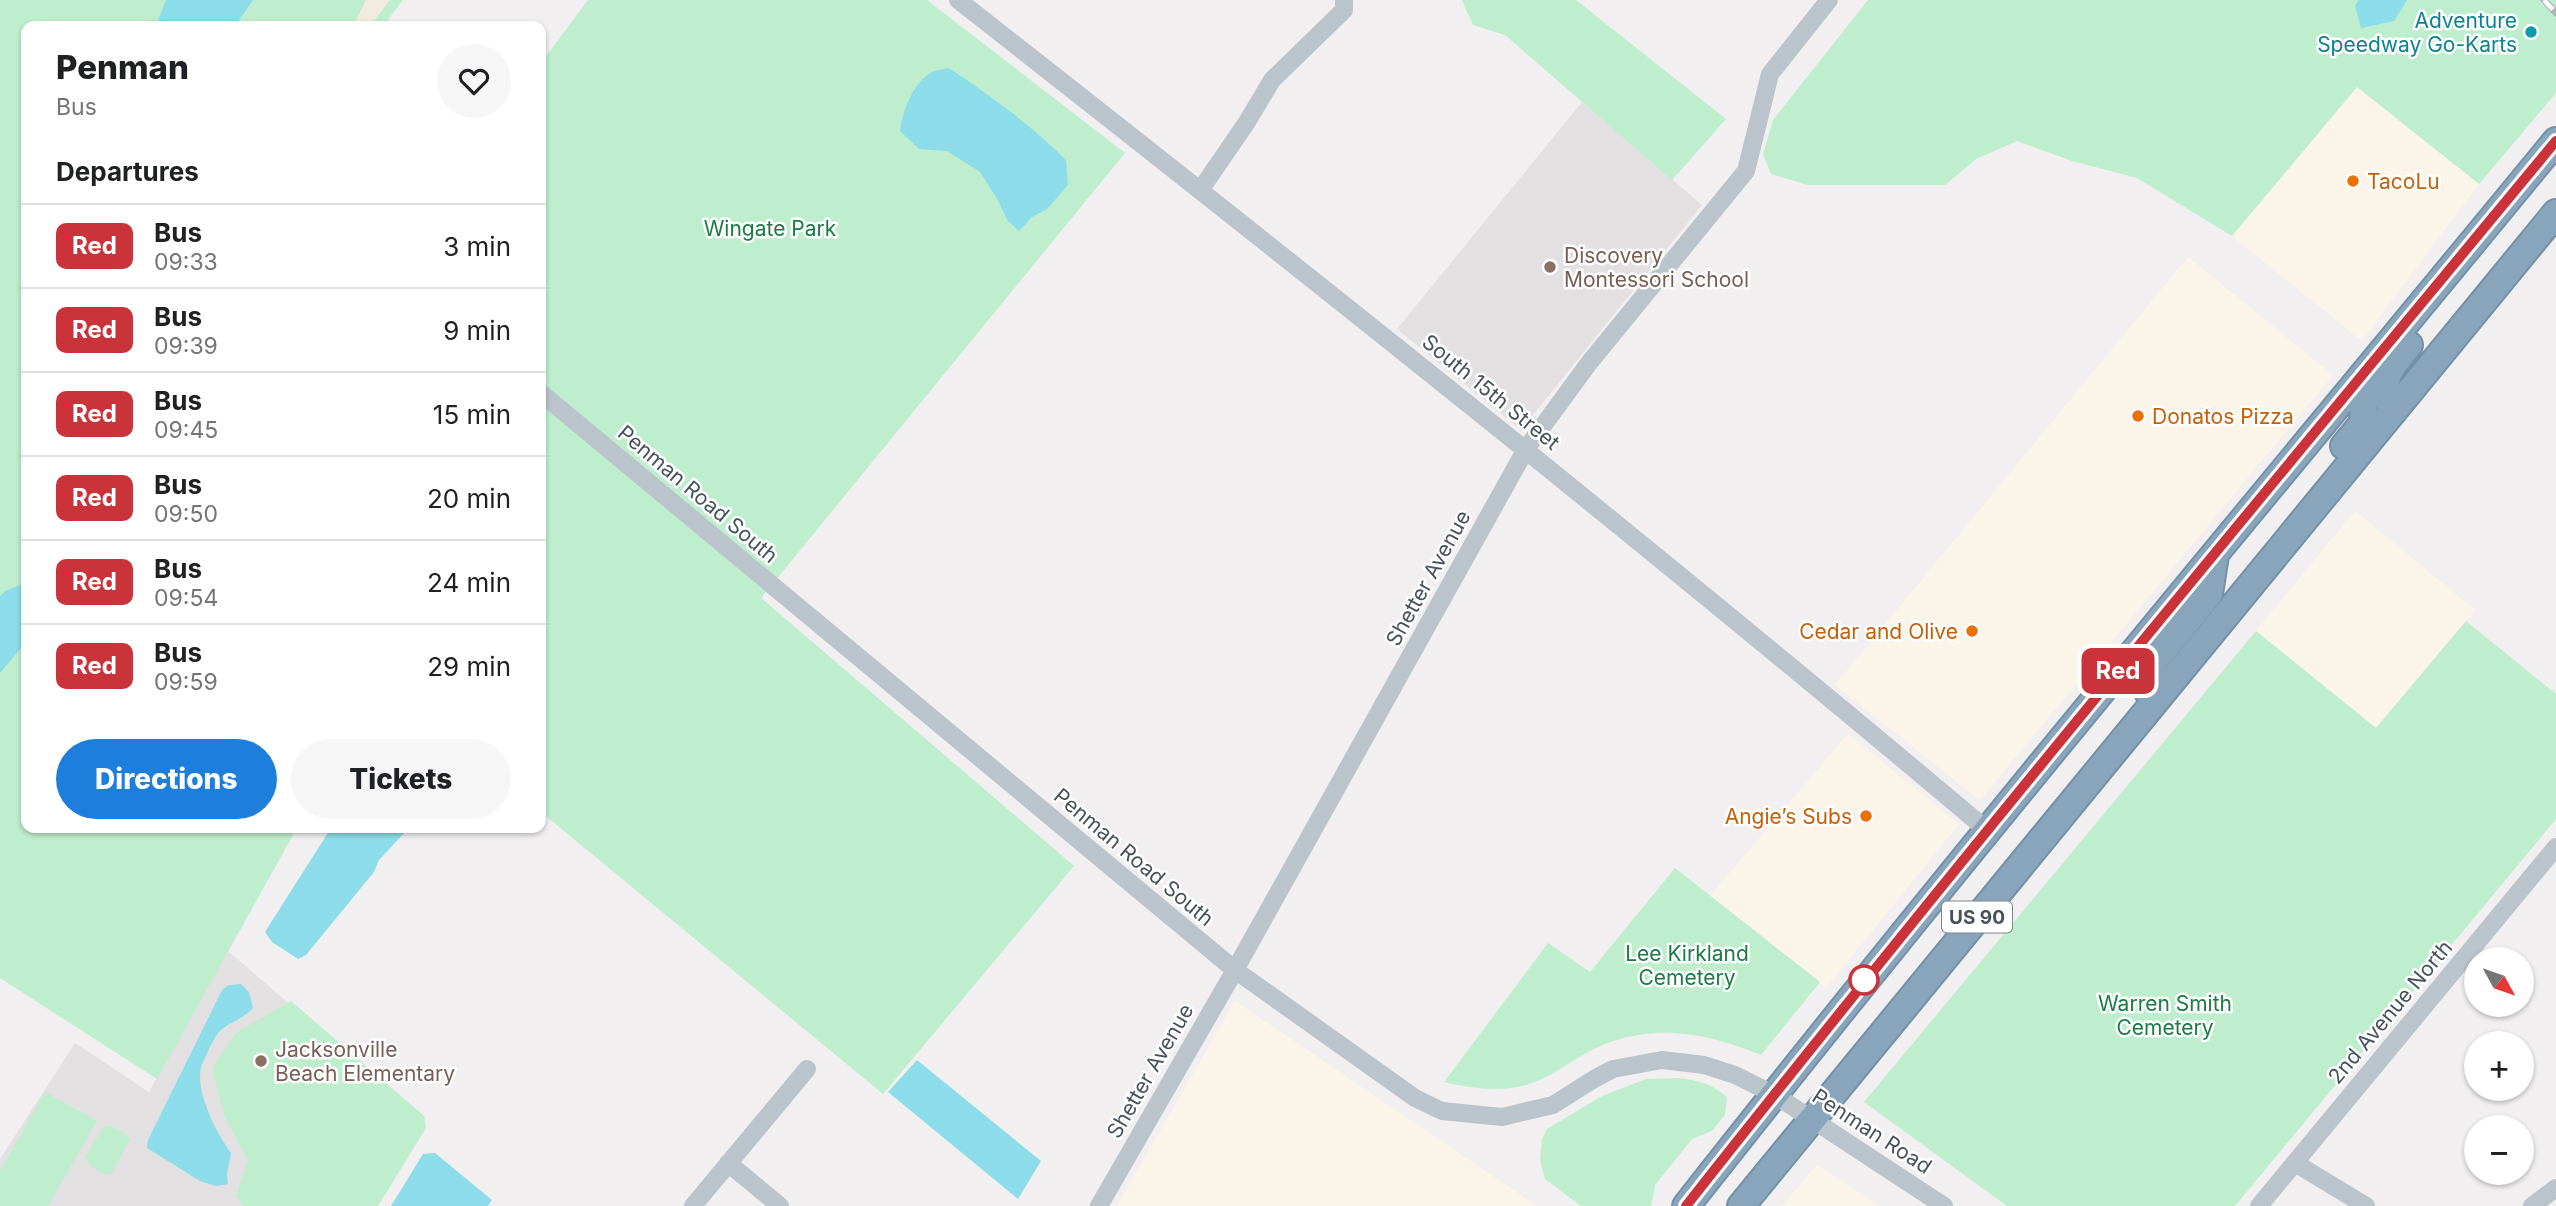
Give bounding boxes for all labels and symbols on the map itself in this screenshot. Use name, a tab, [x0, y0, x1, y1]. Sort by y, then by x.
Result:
place label: Adventure Speedway Go-Karts	[2317, 8, 2517, 57]
marker: Adventure Speedway Go-Karts	[2523, 24, 2539, 40]
place label: TacoLu	[2367, 169, 2440, 194]
marker: TacoLu	[2345, 173, 2361, 189]
park label: Wingate Park	[704, 216, 837, 241]
place label: Discovery Montessori School	[1564, 243, 1749, 292]
marker: Discovery Montessori School	[1542, 259, 1558, 275]
street label: South 15th Street	[1417, 329, 1565, 455]
place label: Donatos Pizza	[2152, 404, 2294, 429]
marker: Donatos Pizza	[2130, 408, 2146, 424]
street label: Penman Road South	[613, 420, 783, 568]
street label: Shetter Avenue	[1380, 506, 1476, 650]
place label: Cedar and Olive	[1799, 619, 1958, 644]
marker: Cedar and Olive	[1964, 623, 1980, 639]
line badge: Red	[2078, 648, 2158, 694]
street label: Penman Road South	[1049, 783, 1219, 931]
place label: Angie’s Subs	[1725, 804, 1852, 829]
marker: Angie’s Subs	[1858, 808, 1874, 824]
road number: US 90	[1942, 902, 2012, 932]
street label: 2nd Avenue North	[2323, 935, 2457, 1089]
park label: Lee Kirkland Cemetery	[1625, 941, 1749, 990]
north arrow	[2464, 947, 2534, 1017]
unlabelled marker	[1849, 965, 1879, 995]
park label: Warren Smith Cemetery	[2098, 991, 2232, 1040]
street label: Shetter Avenue	[1101, 999, 1199, 1143]
place label: Jacksonville Beach Elementary	[275, 1037, 455, 1086]
marker: Jacksonville Beach Elementary	[253, 1053, 269, 1069]
street label: Penman Road	[1808, 1083, 1936, 1179]

